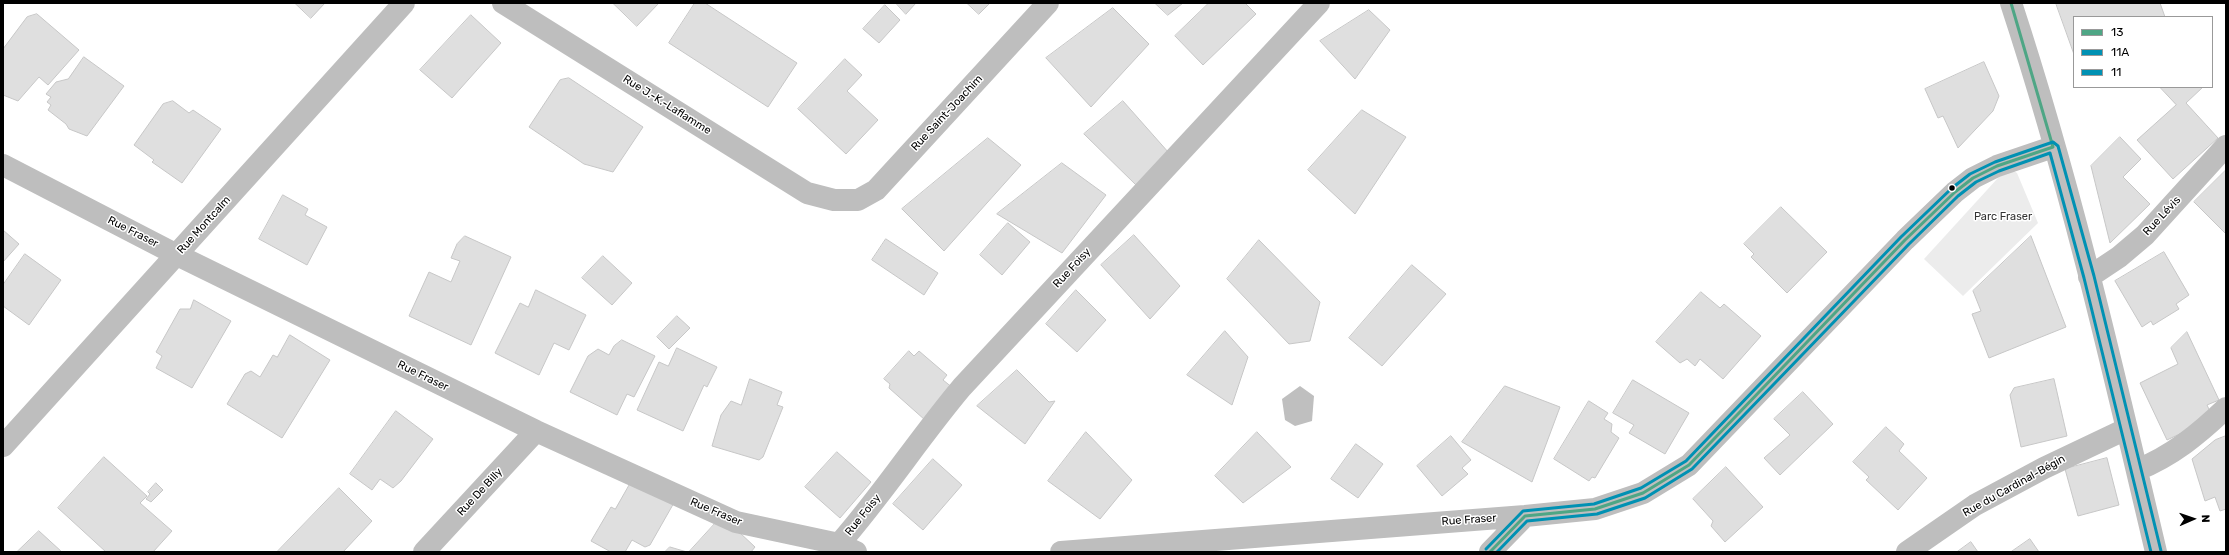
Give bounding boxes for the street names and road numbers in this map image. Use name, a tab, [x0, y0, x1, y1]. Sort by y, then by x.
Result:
street label: Rue J.-K.-Laflamme	[620, 72, 714, 138]
street label: Rue Saint-Joachim	[908, 72, 986, 154]
street label: Rue Montcalm	[175, 193, 233, 257]
street label: Rue Lévis	[2140, 194, 2184, 238]
street label: Rue Fraser	[105, 214, 161, 250]
street label: Rue Foisy	[1050, 245, 1094, 291]
street label: Rue Fraser	[395, 358, 451, 394]
street label: Rue du Cardinal-Bégin	[1960, 452, 2068, 520]
street label: Rue De Billy	[455, 465, 505, 519]
street label: Rue Foisy	[842, 492, 884, 538]
street label: Rue Fraser	[688, 495, 744, 529]
street label: Rue Fraser	[1441, 511, 1497, 529]

